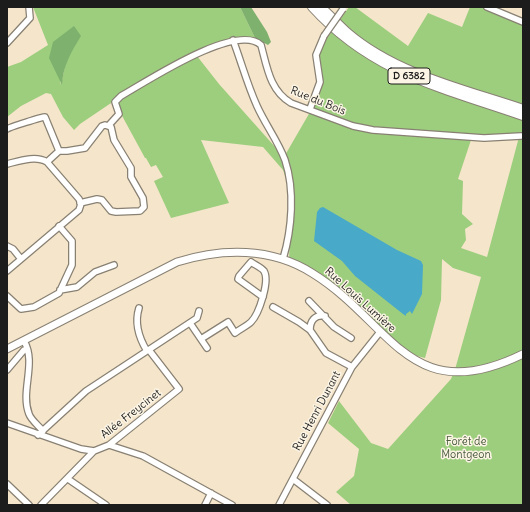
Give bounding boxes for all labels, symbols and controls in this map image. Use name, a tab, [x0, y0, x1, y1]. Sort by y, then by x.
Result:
road number: D 6382	[388, 68, 430, 84]
street label: Rue du Bois	[289, 84, 347, 118]
street label: Rue Louis Lumière	[322, 265, 398, 335]
street label: Rue Henri Dunant	[290, 369, 344, 453]
street label: Allée Freycinet	[98, 386, 164, 442]
park label: Forêt de Montgeon	[441, 435, 491, 461]

